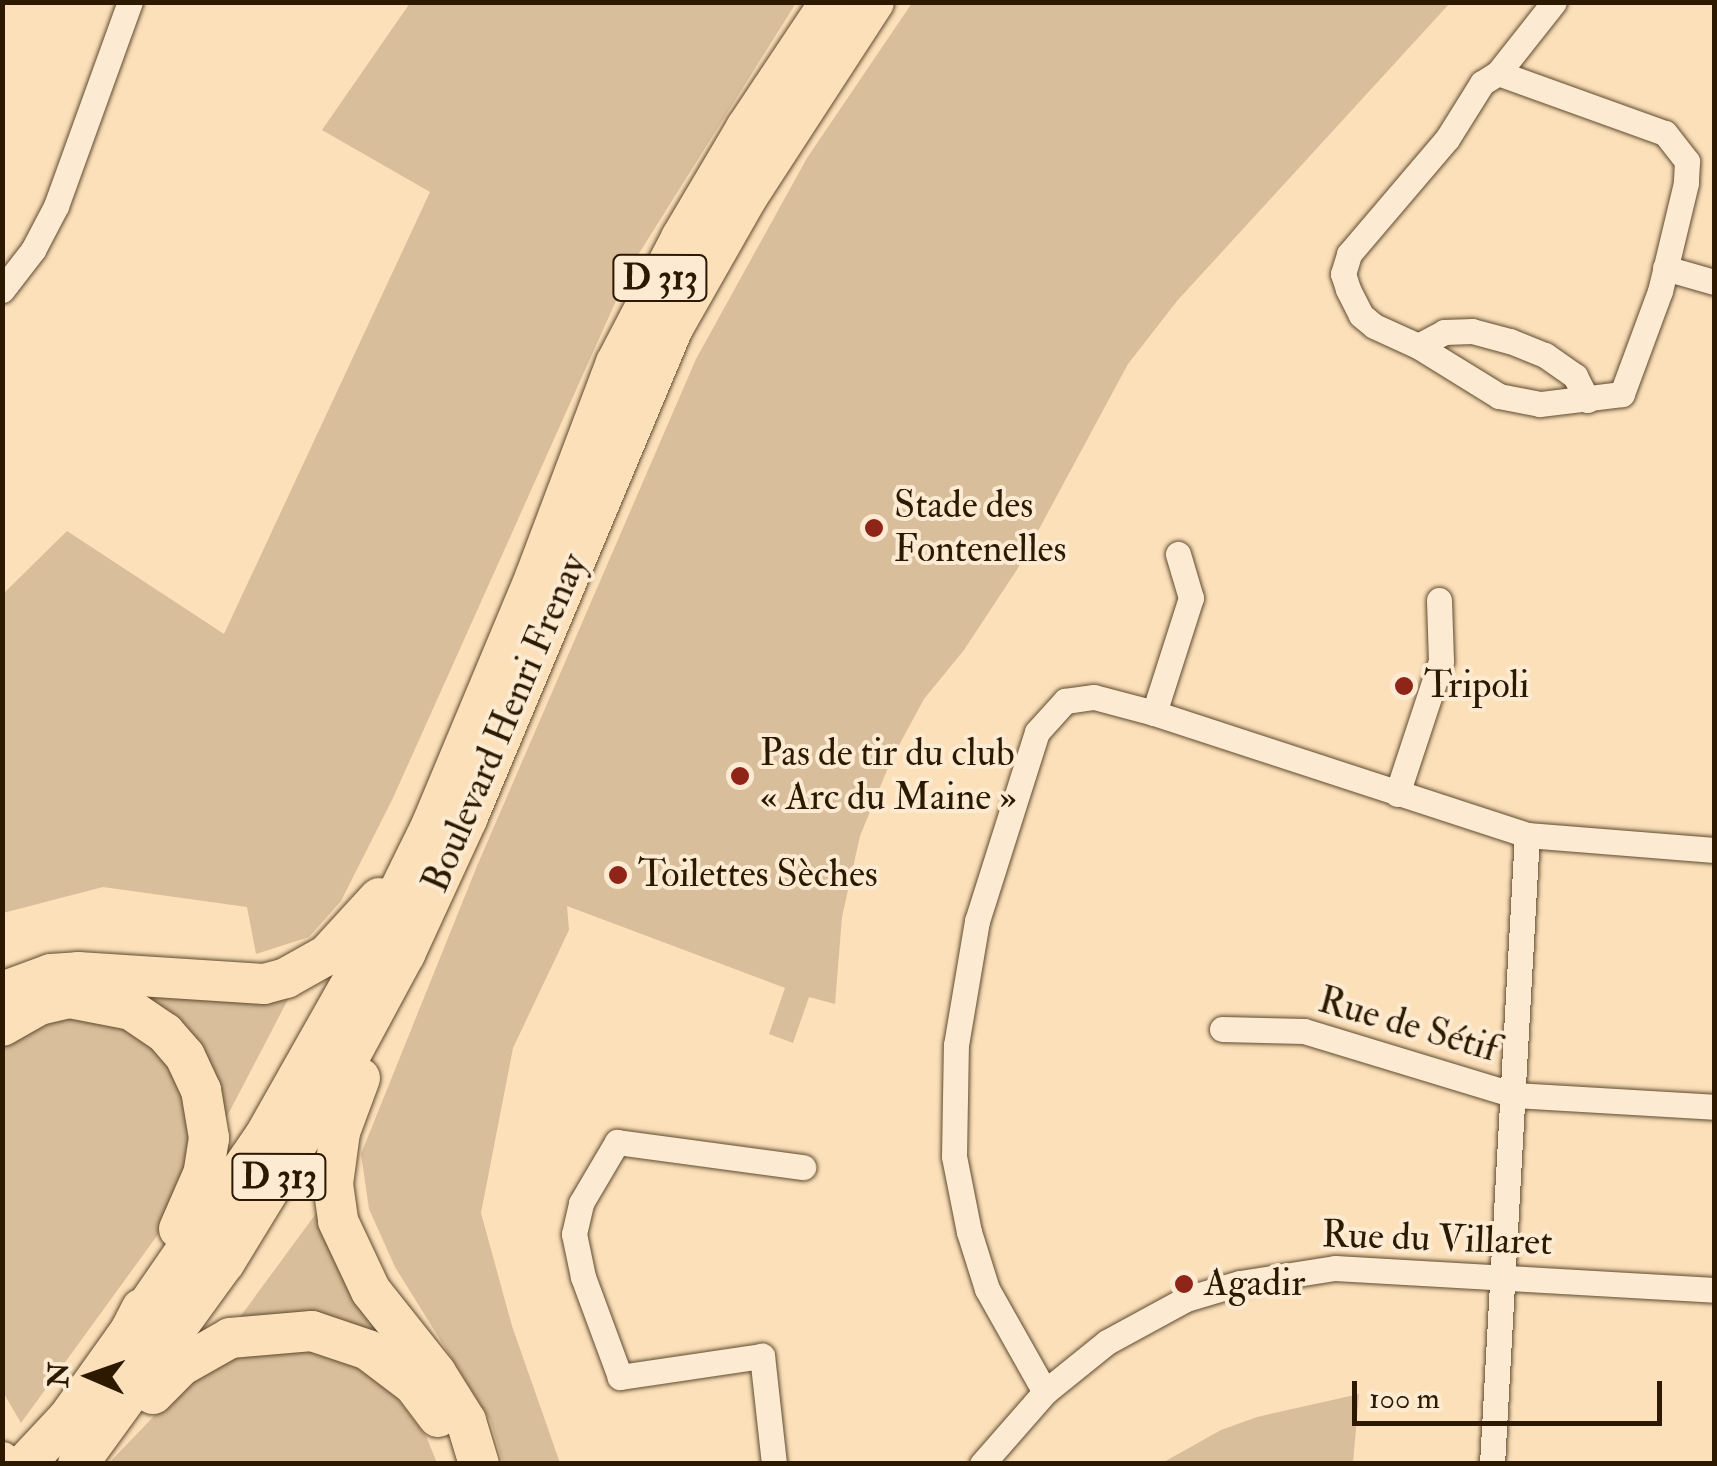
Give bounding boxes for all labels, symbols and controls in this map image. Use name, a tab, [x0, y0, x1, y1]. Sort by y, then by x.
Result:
road number: D 313	[610, 248, 710, 308]
place label: Stade des Fontenelles	[894, 483, 1067, 572]
marker: Stade des Fontenelles	[863, 517, 885, 539]
street label: Boulevard Henri Frenay	[413, 547, 597, 899]
place label: Tripoli	[1424, 663, 1529, 709]
marker: Tripoli	[1393, 675, 1415, 697]
place label: Pas de tir du club « Arc du Maine »	[760, 731, 1017, 821]
marker: Pas de tir du club « Arc du Maine »	[729, 765, 751, 787]
place label: Toilettes Sèches	[638, 852, 878, 898]
marker: Toilettes Sèches	[607, 864, 629, 886]
street label: Rue de Sétif	[1313, 978, 1503, 1072]
road number: D 313	[229, 1147, 329, 1207]
street label: Rue du Villaret	[1321, 1212, 1553, 1266]
place label: Agadir	[1204, 1261, 1305, 1307]
marker: Agadir	[1173, 1273, 1195, 1295]
north arrow	[40, 1326, 140, 1426]
scale bar	[1357, 1361, 1667, 1423]
text: N	[42, 1362, 77, 1388]
text: 100 m	[1369, 1380, 1440, 1417]

